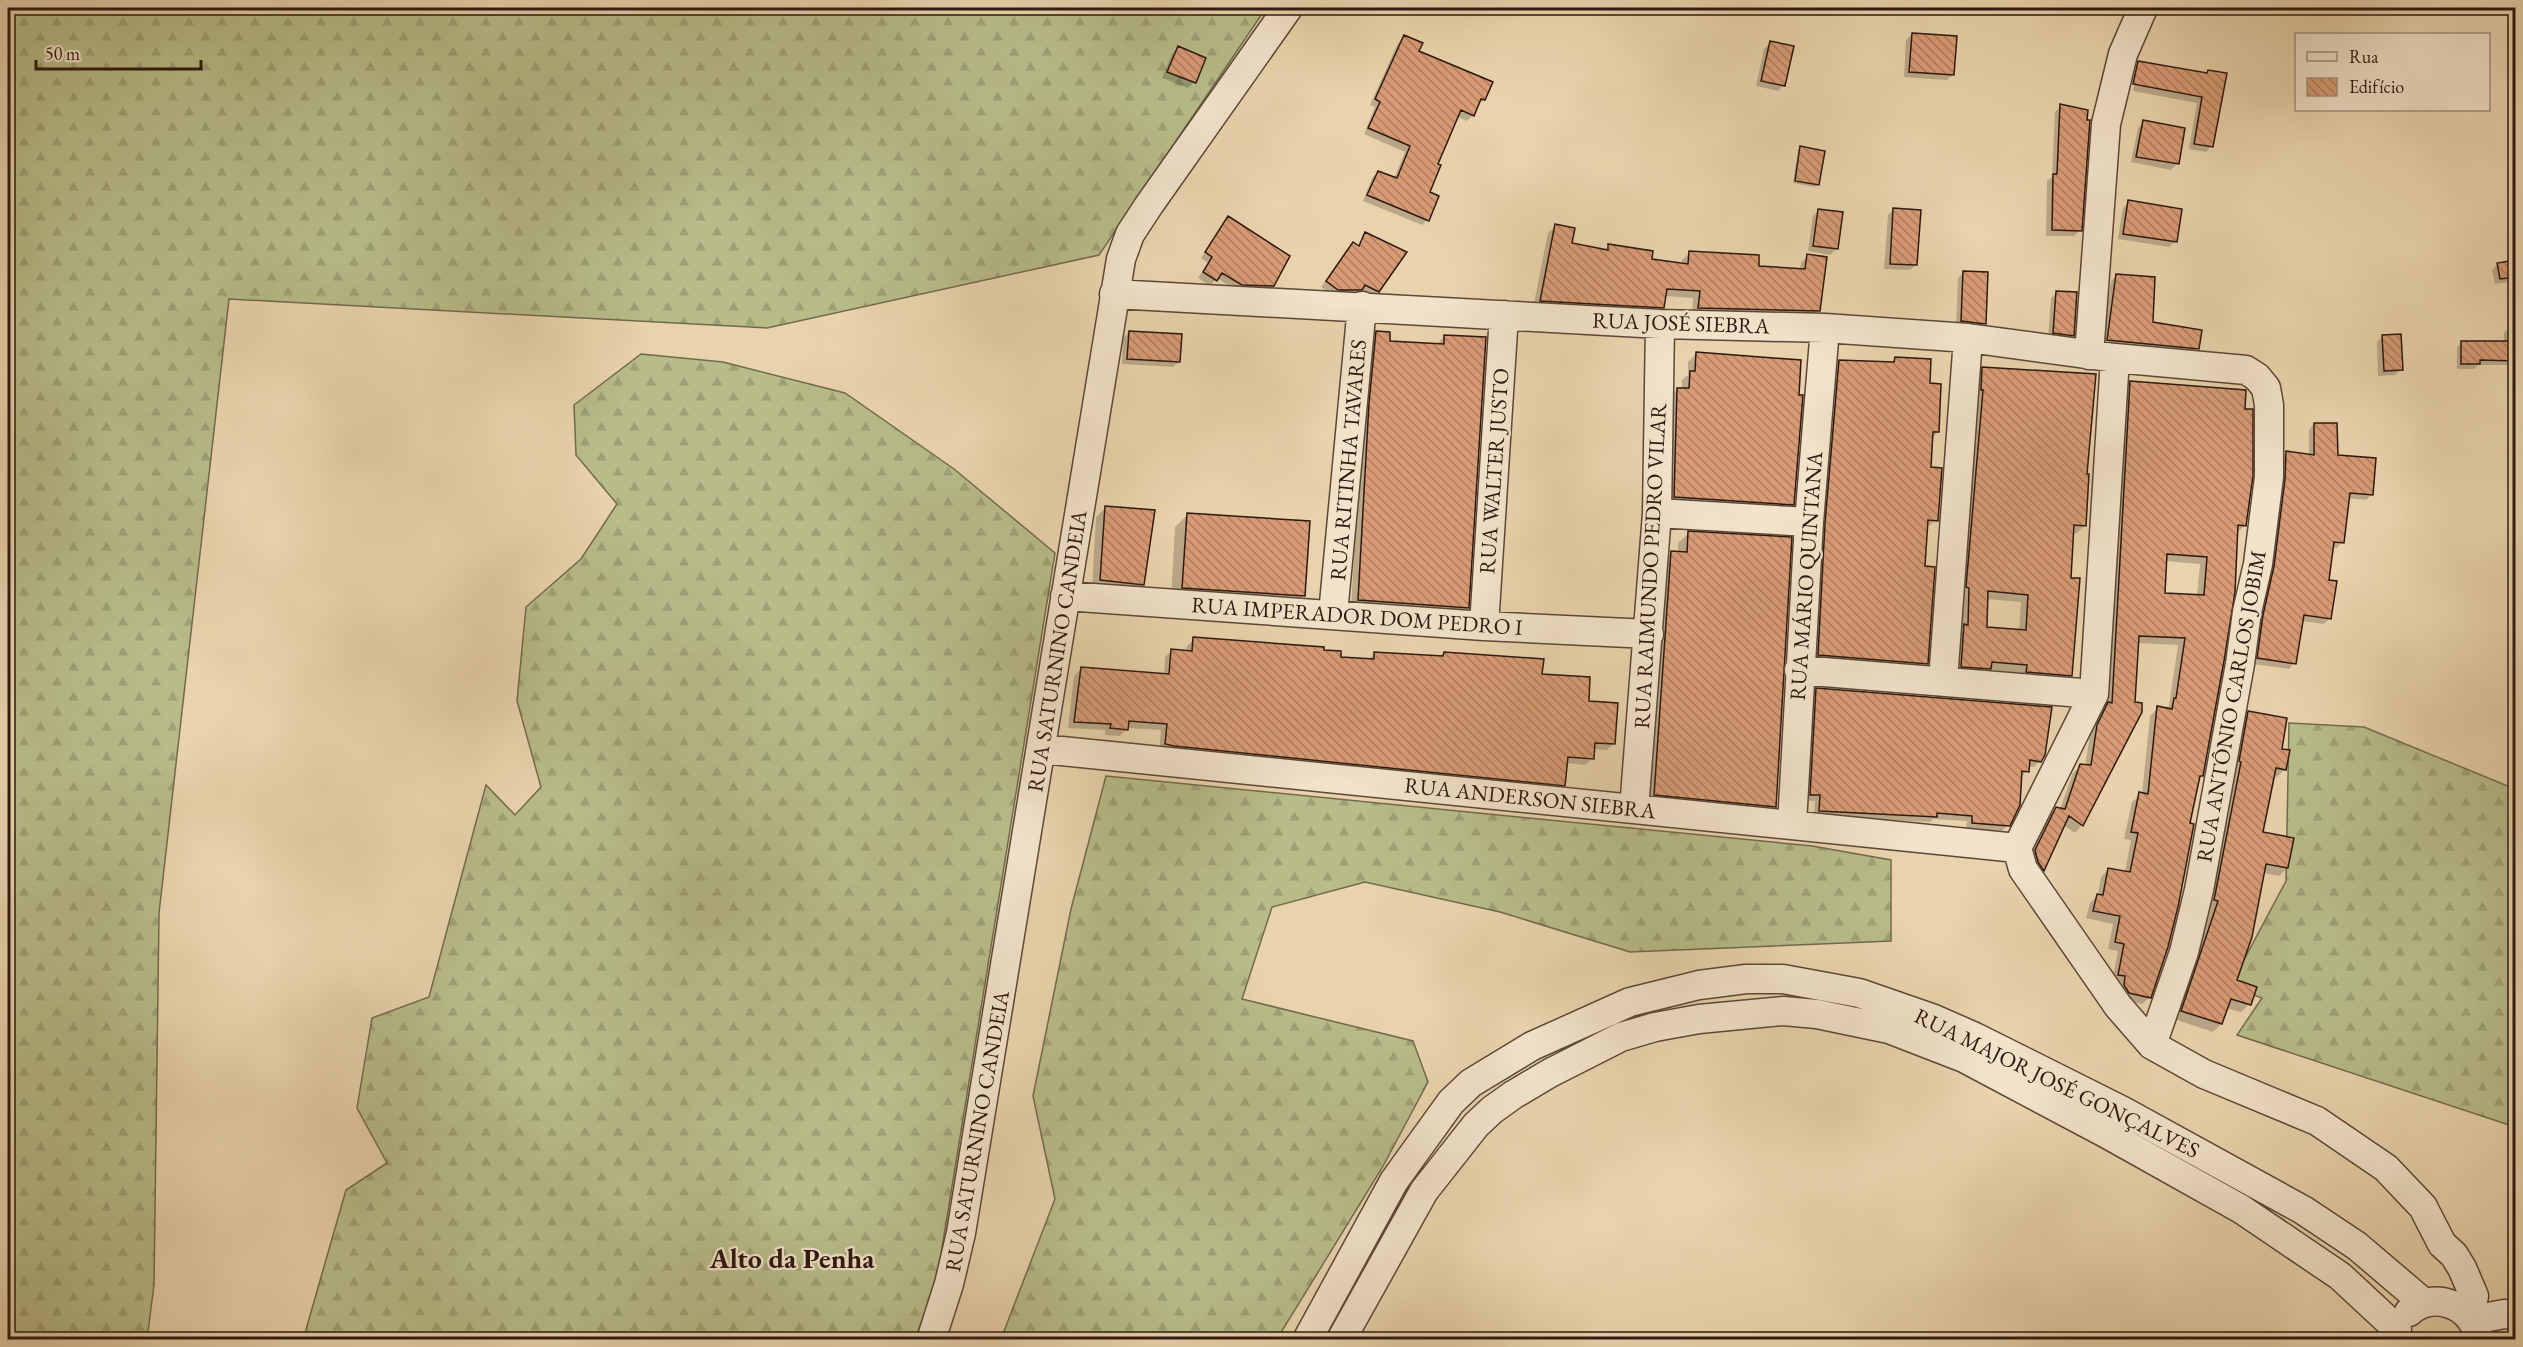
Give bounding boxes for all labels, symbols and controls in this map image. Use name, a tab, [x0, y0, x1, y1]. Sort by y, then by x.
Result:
scale bar	[36, 33, 201, 71]
legend	[2295, 33, 2490, 111]
text: 50 m	[45, 42, 80, 65]
text: Rua	[2349, 45, 2379, 68]
text: Edifício	[2349, 75, 2404, 98]
street label: RUA JOSÉ SIEBRA	[1592, 305, 1771, 341]
street label: RUA RITINHA TAVARES	[1323, 338, 1373, 582]
street label: RUA WALTER JUSTO	[1472, 367, 1516, 575]
street label: RUA RAIMUNDO PEDRO VILAR	[1627, 402, 1673, 730]
street label: RUA MÁRIO QUINTANA	[1783, 450, 1829, 702]
street label: RUA SATURNINO CANDEIA	[1020, 507, 1094, 794]
street label: RUA ANTÔNIO CARLOS JOBIM	[2189, 547, 2273, 864]
street label: RUA IMPERADOR DOM PEDRO I	[1191, 590, 1524, 642]
street label: RUA ANDERSON SIEBRA	[1403, 770, 1658, 826]
street label: RUA SATURNINO CANDEIA	[938, 987, 1016, 1274]
street label: RUA MAJOR JOSÉ GONÇALVES	[1910, 1001, 2204, 1165]
district label: Alto da Penha	[709, 1240, 875, 1276]

